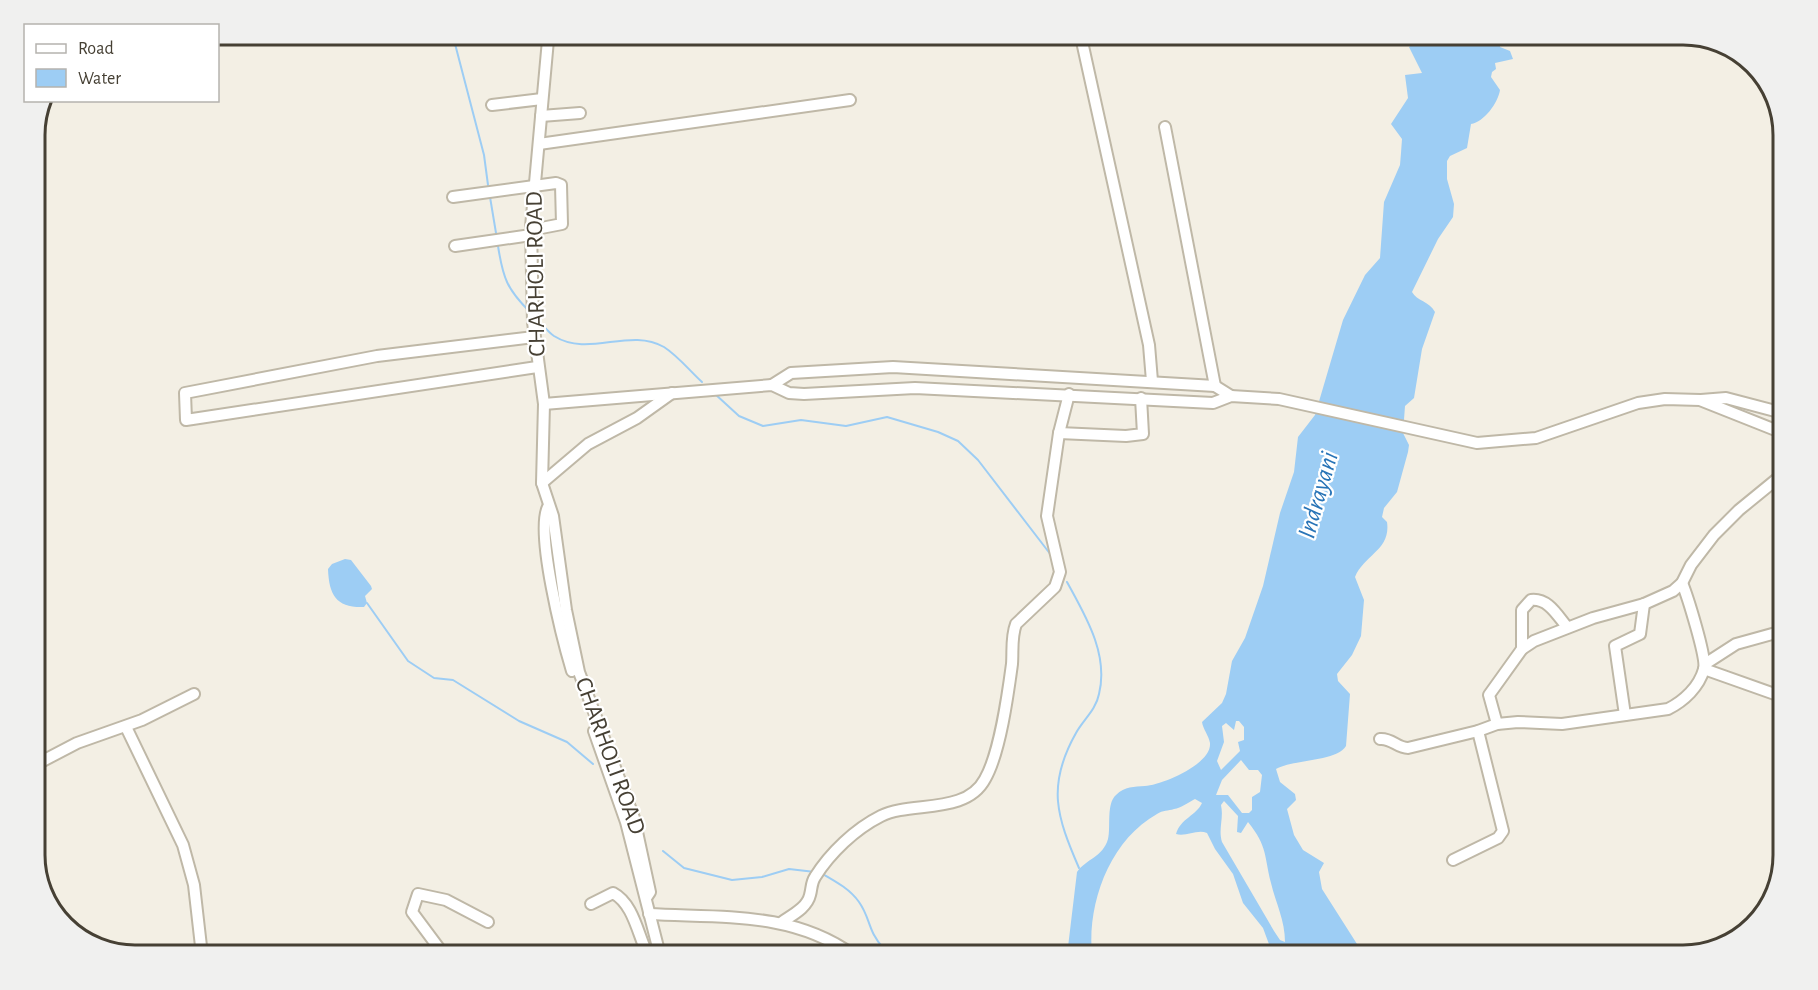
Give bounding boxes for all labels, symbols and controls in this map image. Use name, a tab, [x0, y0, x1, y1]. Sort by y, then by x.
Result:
legend	[24, 24, 219, 102]
text: Road	[78, 40, 114, 58]
text: Water	[78, 70, 121, 88]
street label: CHARHOLI ROAD	[523, 191, 549, 357]
water label: Indrayani	[1293, 448, 1343, 541]
street label: CHARHOLI ROAD	[570, 674, 650, 838]

